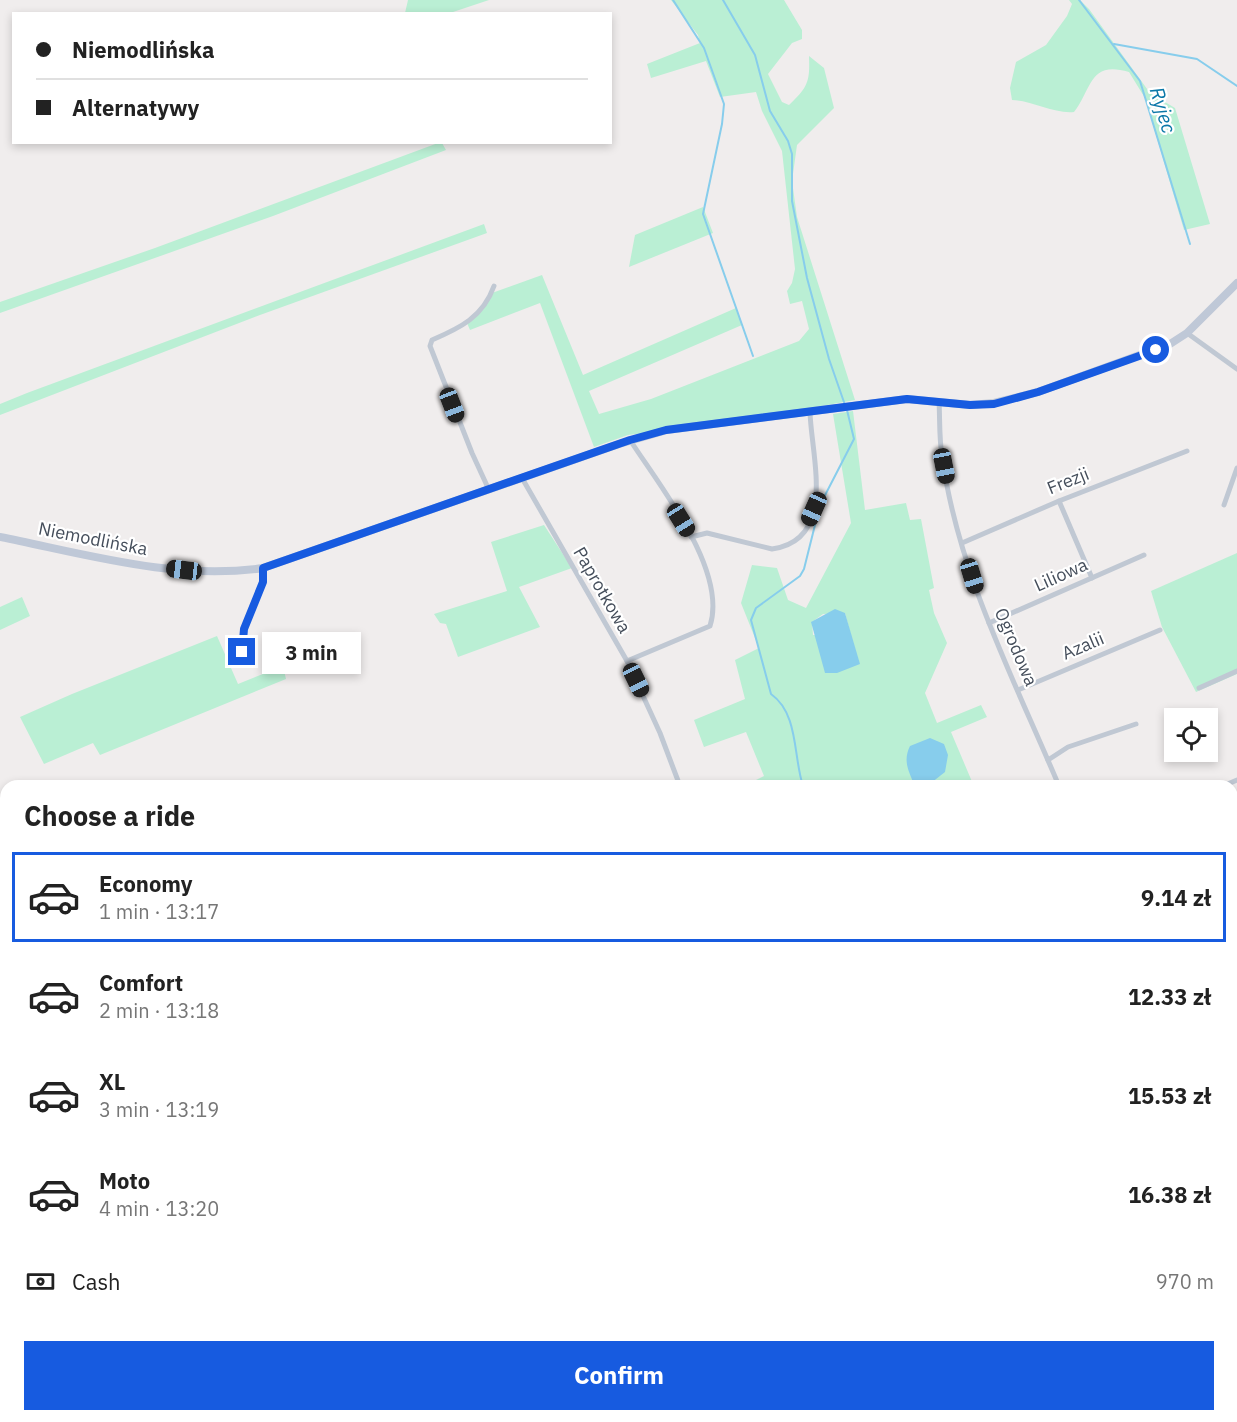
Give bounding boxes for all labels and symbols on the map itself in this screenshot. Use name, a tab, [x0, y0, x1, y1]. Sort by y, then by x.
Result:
water label: Ryjec	[1144, 83, 1183, 137]
route start	[1142, 336, 1169, 363]
car	[437, 385, 467, 425]
car	[932, 447, 956, 485]
street label: Frezji	[1043, 462, 1092, 499]
car	[798, 489, 830, 529]
car	[664, 500, 698, 540]
street label: Niemodlińska	[37, 517, 150, 560]
street label: Paprotkowa	[568, 542, 637, 637]
street label: Liliowa	[1030, 552, 1091, 596]
car	[958, 556, 986, 596]
car	[165, 559, 203, 581]
street label: Ogrodowa	[990, 604, 1043, 690]
street label: Azalii	[1058, 626, 1107, 665]
callout: 3 min	[263, 631, 362, 673]
route end	[228, 638, 255, 665]
car	[620, 660, 652, 700]

